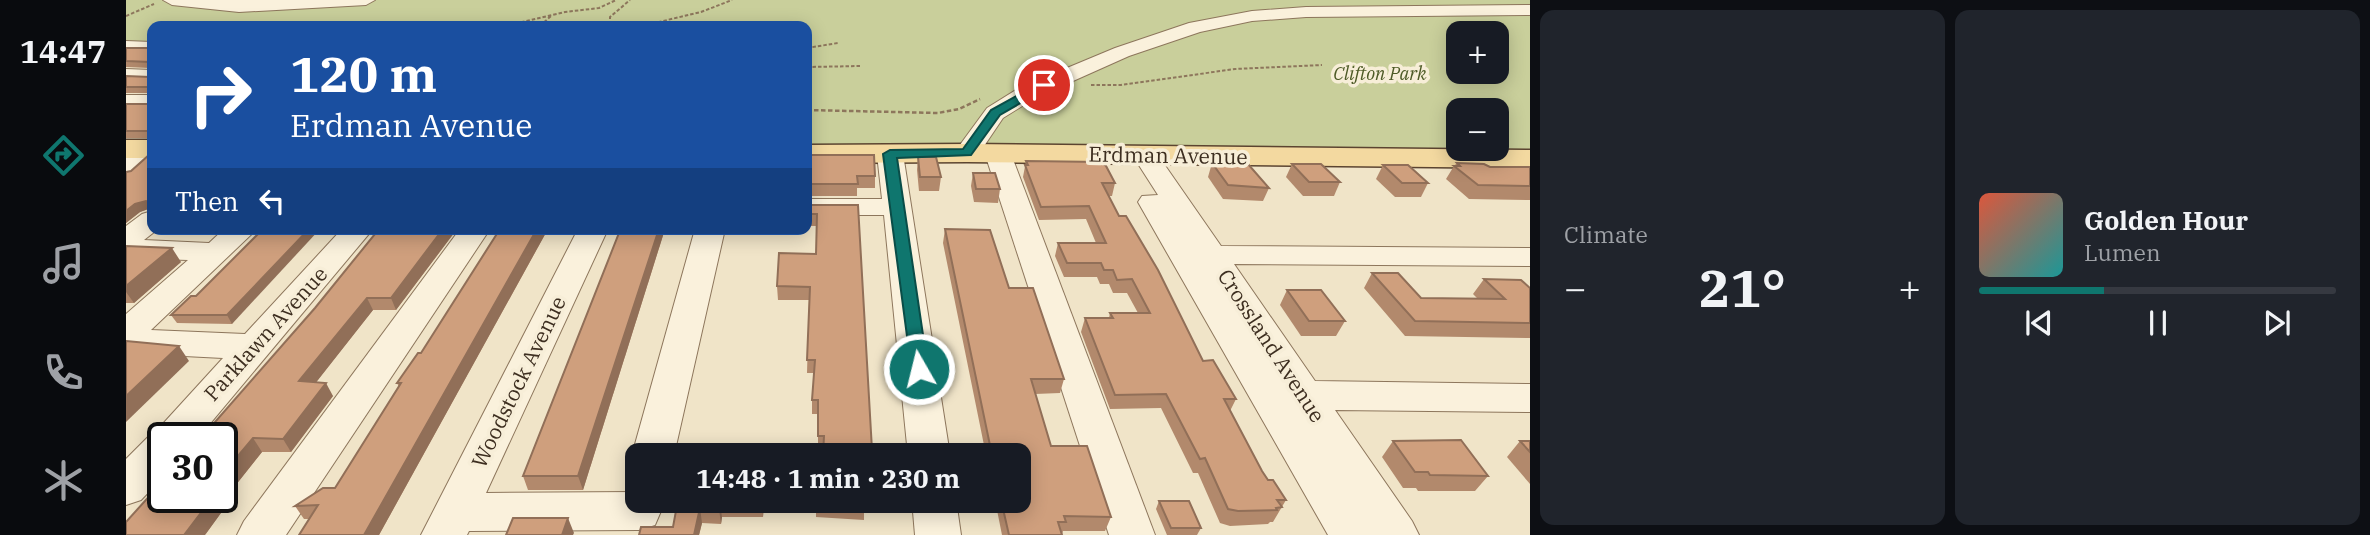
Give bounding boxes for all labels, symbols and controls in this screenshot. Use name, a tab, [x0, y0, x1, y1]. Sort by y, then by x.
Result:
map controls	[1446, 21, 1509, 161]
button: +	[1446, 21, 1509, 84]
text: 14:47	[20, 30, 106, 72]
text: 120 m	[290, 42, 437, 105]
icon: right	[175, 49, 266, 140]
pin	[1014, 55, 1074, 115]
park label: Clifton Park	[1333, 62, 1427, 85]
icon: arrive	[1025, 66, 1063, 104]
button: −	[1446, 98, 1509, 161]
text: Erdman Avenue	[290, 104, 532, 146]
icon: directions	[39, 131, 88, 180]
street label: Erdman Avenue	[1088, 140, 1248, 170]
icon: left	[253, 182, 291, 220]
text: Then	[175, 184, 239, 218]
text: Golden Hour	[2084, 203, 2248, 237]
text: Climate	[1564, 219, 1648, 249]
text: Lumen	[2084, 237, 2161, 267]
icon: music	[39, 239, 88, 288]
text: 21°	[1699, 254, 1786, 321]
street label: Parklawn Avenue	[197, 260, 333, 407]
street label: Crossland Avenue	[1212, 263, 1332, 428]
text: −	[1564, 263, 1587, 312]
text: +	[1898, 263, 1921, 312]
street label: Woodstock Avenue	[464, 291, 572, 472]
icon: previous	[2020, 304, 2058, 342]
icon: pause	[2139, 304, 2177, 342]
icon: next	[2258, 304, 2296, 342]
position arrow	[882, 332, 956, 406]
icon: phone	[39, 348, 88, 397]
speed limit sign: 30	[147, 422, 238, 513]
icon: climate	[39, 456, 88, 505]
text: 14:48 · 1 min · 230 m	[696, 461, 960, 495]

